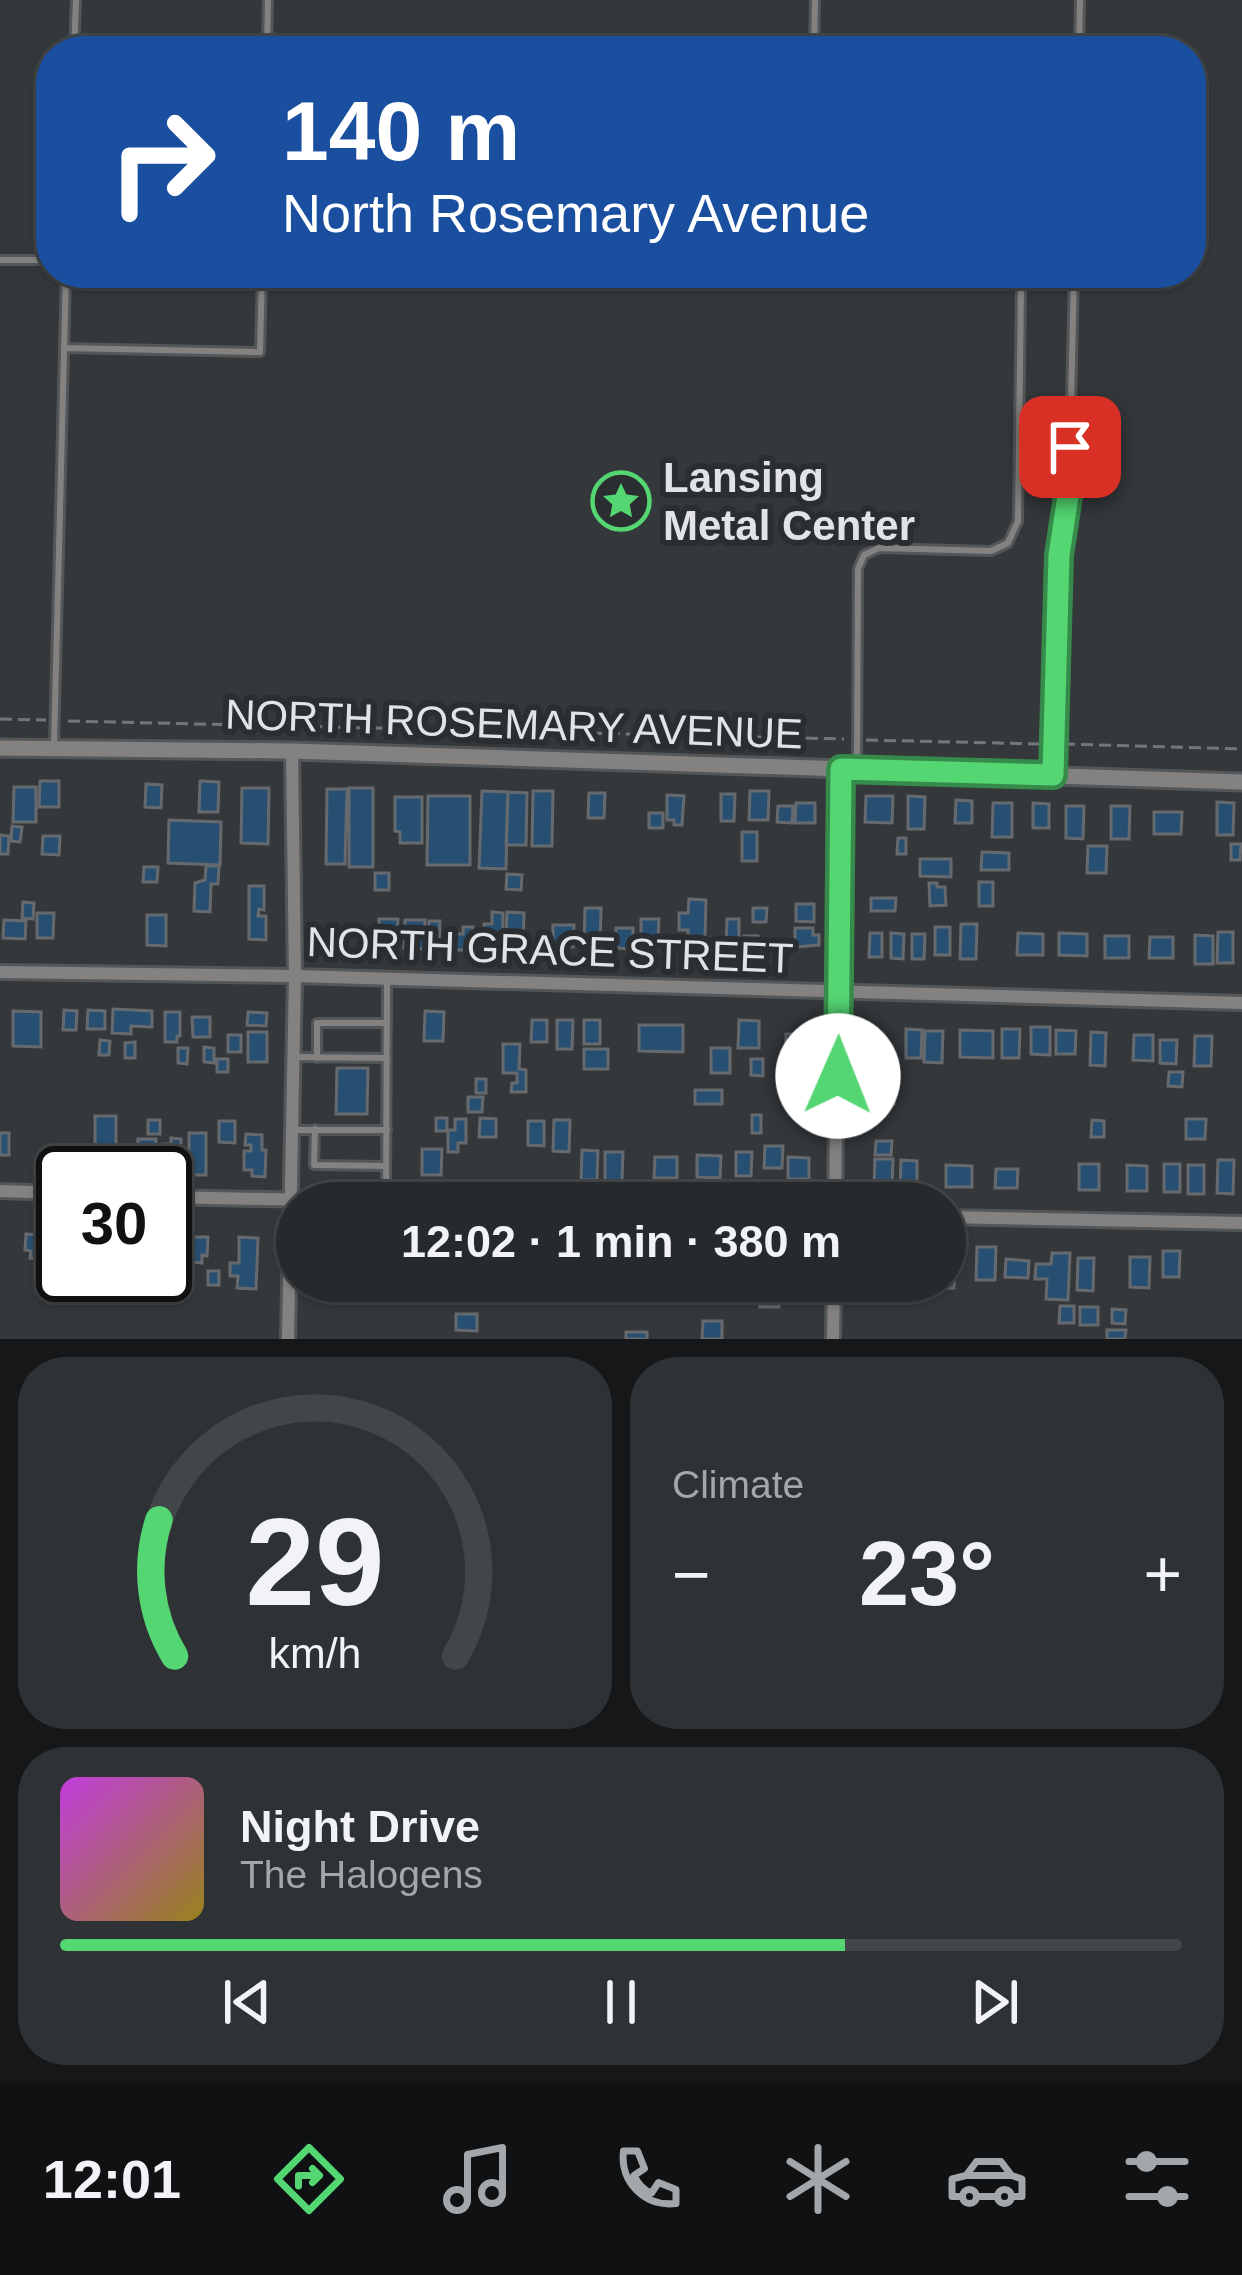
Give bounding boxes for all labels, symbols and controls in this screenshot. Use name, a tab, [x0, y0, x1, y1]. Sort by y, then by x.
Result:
icon: right	[84, 84, 240, 240]
text: 140 m	[282, 84, 520, 178]
text: North Rosemary Avenue	[282, 183, 869, 243]
pin	[1019, 396, 1121, 498]
icon: arrive	[1037, 414, 1103, 480]
place label: Lansing Metal Center	[663, 454, 915, 549]
place icon: Lansing Metal Center	[590, 470, 652, 532]
street label: NORTH ROSEMARY AVENUE	[224, 690, 804, 758]
street label: NORTH GRACE STREET	[306, 918, 794, 982]
position arrow	[775, 1013, 901, 1139]
speed limit sign: 30	[36, 1146, 192, 1302]
text: 12:02 · 1 min · 380 m	[401, 1216, 841, 1267]
text: Climate	[672, 1463, 804, 1506]
text: 29	[246, 1492, 384, 1631]
text: 23°	[859, 1524, 995, 1624]
text: −	[672, 1537, 711, 1611]
text: +	[1143, 1537, 1182, 1611]
text: km/h	[269, 1629, 361, 1677]
text: Night Drive	[240, 1801, 480, 1852]
text: The Halogens	[240, 1853, 483, 1896]
icon: previous	[214, 1969, 280, 2035]
icon: pause	[588, 1969, 654, 2035]
icon: next	[962, 1969, 1028, 2035]
icon: directions	[267, 2137, 351, 2221]
icon: music	[436, 2137, 520, 2221]
icon: phone	[606, 2137, 690, 2221]
icon: climate	[776, 2137, 860, 2221]
icon: car	[945, 2137, 1029, 2221]
icon: filters	[1115, 2137, 1199, 2221]
text: 12:01	[43, 2149, 181, 2209]

